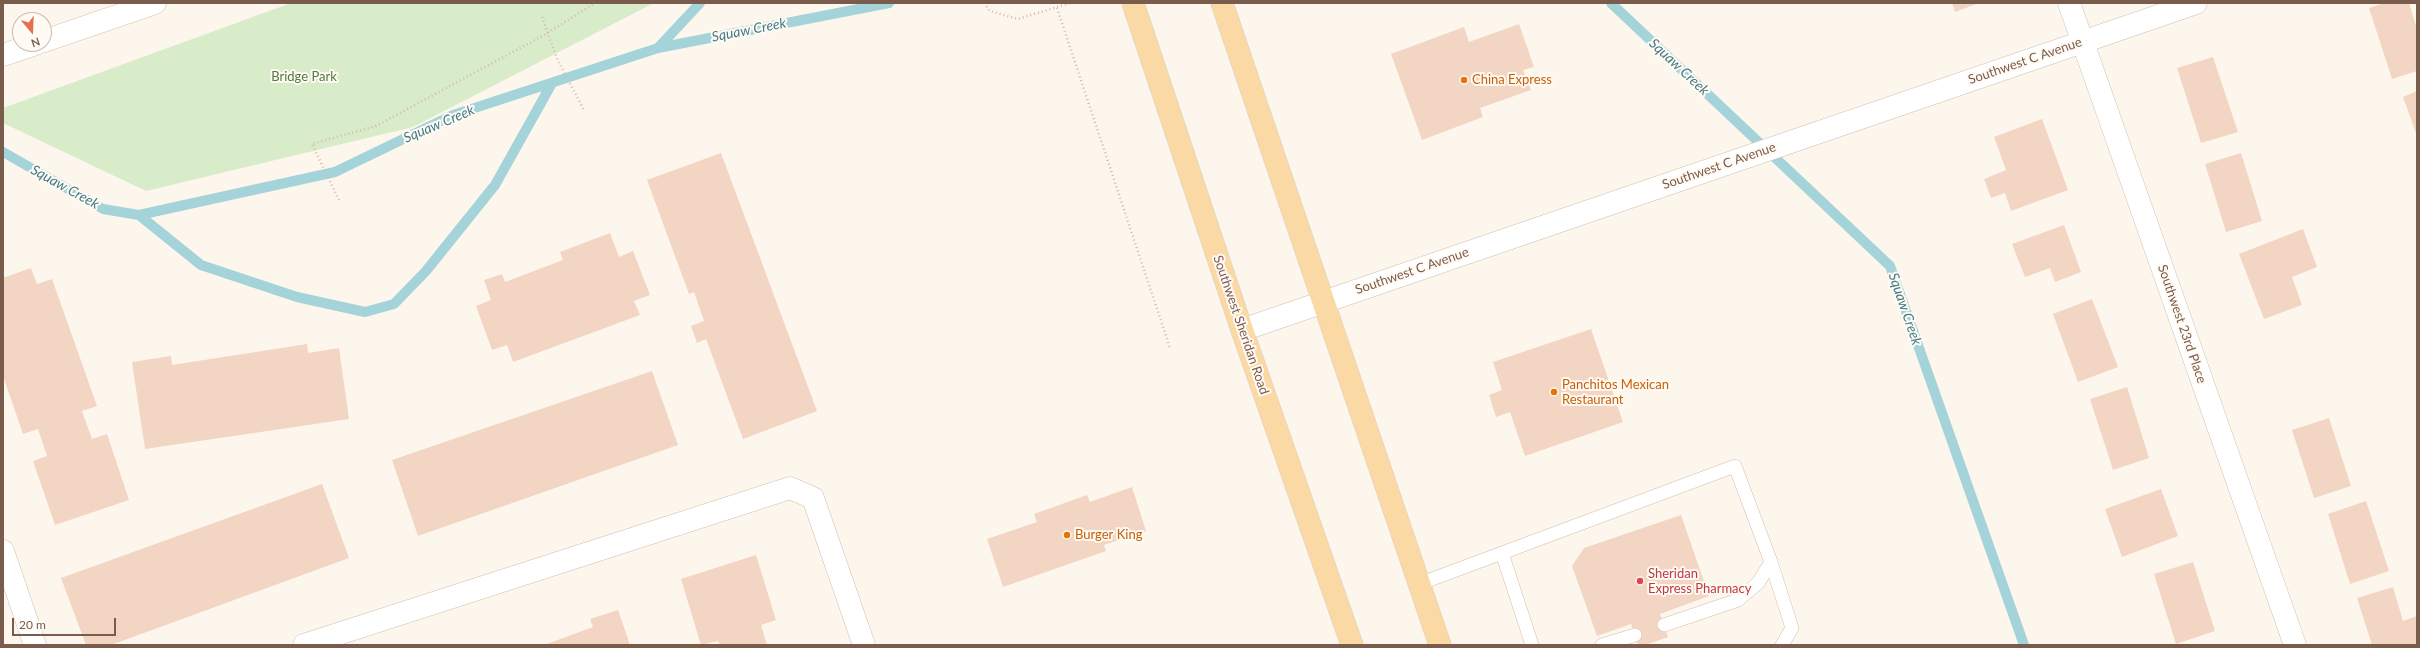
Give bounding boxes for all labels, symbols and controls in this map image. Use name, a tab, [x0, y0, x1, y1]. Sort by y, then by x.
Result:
north arrow	[12, 12, 52, 52]
water label: Squaw Creek	[710, 15, 788, 45]
street label: Southwest C Avenue	[1966, 34, 2084, 88]
text: N	[30, 35, 42, 50]
water label: Squaw Creek	[1646, 35, 1712, 99]
park label: Bridge Park	[271, 69, 337, 85]
place label: China Express	[1472, 72, 1552, 88]
marker: China Express	[1459, 75, 1469, 85]
water label: Squaw Creek	[401, 102, 477, 146]
street label: Southwest C Avenue	[1660, 139, 1778, 193]
water label: Squaw Creek	[28, 161, 102, 213]
street label: Southwest C Avenue	[1353, 244, 1471, 298]
street label: Southwest Sheridan Road	[1210, 253, 1272, 397]
street label: Southwest 23rd Place	[2154, 263, 2210, 385]
water label: Squaw Creek	[1885, 271, 1925, 347]
place label: Panchitos Mexican Restaurant	[1562, 377, 1669, 408]
marker: Panchitos Mexican Restaurant	[1549, 387, 1559, 397]
place label: Burger King	[1075, 527, 1142, 543]
marker: Burger King	[1062, 530, 1072, 540]
place label: Sheridan Express Pharmacy	[1648, 566, 1751, 597]
marker: Sheridan Express Pharmacy	[1635, 576, 1645, 586]
scale bar	[14, 610, 118, 636]
text: 20 m	[19, 617, 46, 632]

